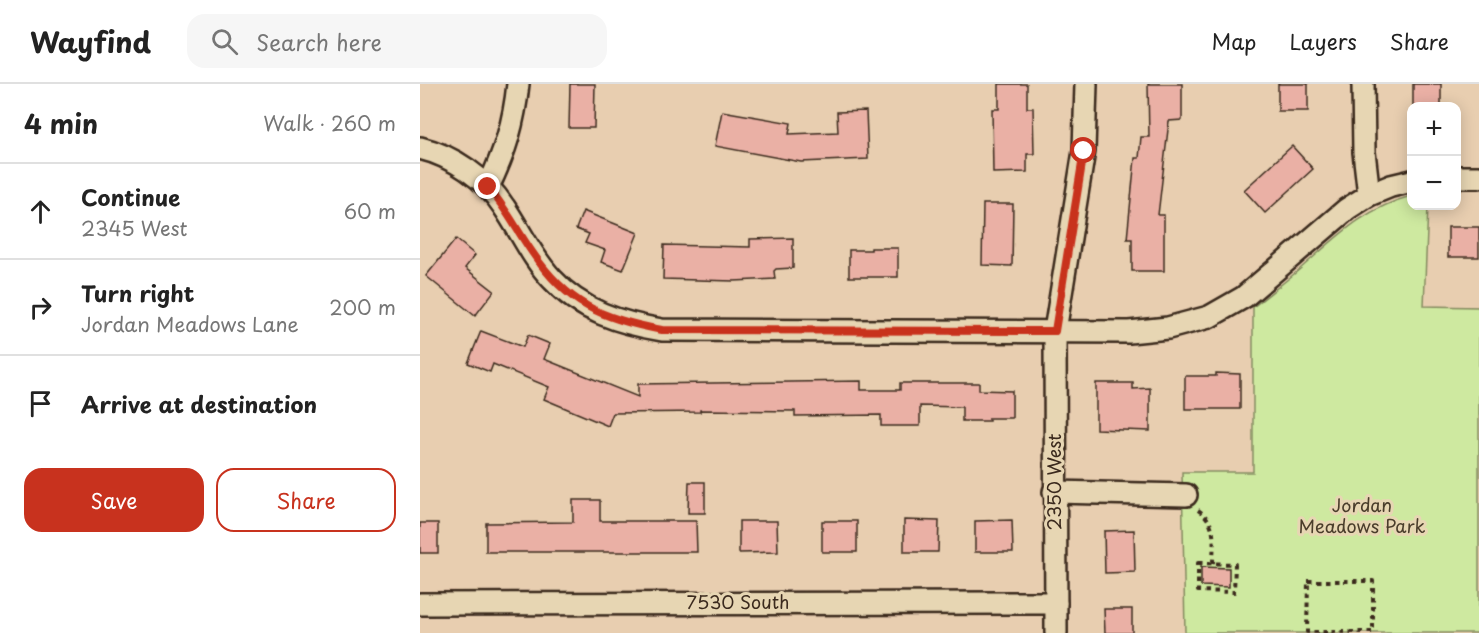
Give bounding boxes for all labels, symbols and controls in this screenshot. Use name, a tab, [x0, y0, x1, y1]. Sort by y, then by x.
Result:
search box	[187, 14, 607, 68]
text: Wayfind	[30, 20, 151, 63]
icon: search	[208, 25, 241, 58]
text: Search here	[256, 25, 382, 58]
text: Map	[1212, 25, 1256, 57]
text: Layers	[1289, 25, 1357, 57]
text: Share	[1390, 25, 1449, 57]
map controls	[1407, 102, 1461, 210]
button: +	[1407, 102, 1461, 156]
text: 4 min	[24, 104, 98, 143]
text: Walk · 260 m	[263, 108, 396, 138]
route start	[1070, 137, 1096, 163]
button: −	[1407, 156, 1461, 210]
route end	[474, 173, 500, 199]
text: Continue	[81, 180, 180, 213]
icon: ahead	[24, 195, 57, 228]
text: 60 m	[344, 196, 396, 226]
text: 2345 West	[81, 213, 188, 243]
text: Turn right	[81, 276, 194, 309]
icon: right	[24, 291, 57, 324]
text: 200 m	[329, 292, 396, 322]
text: Jordan Meadows Lane	[81, 309, 299, 339]
icon: arrive	[24, 387, 57, 420]
text: Arrive at destination	[81, 387, 317, 420]
street label: 2350 West	[1040, 433, 1067, 531]
button: Save	[24, 468, 204, 532]
button: Share	[216, 468, 396, 532]
park label: Jordan Meadows Park	[1298, 491, 1426, 539]
street label: 7530 South	[687, 588, 789, 615]

